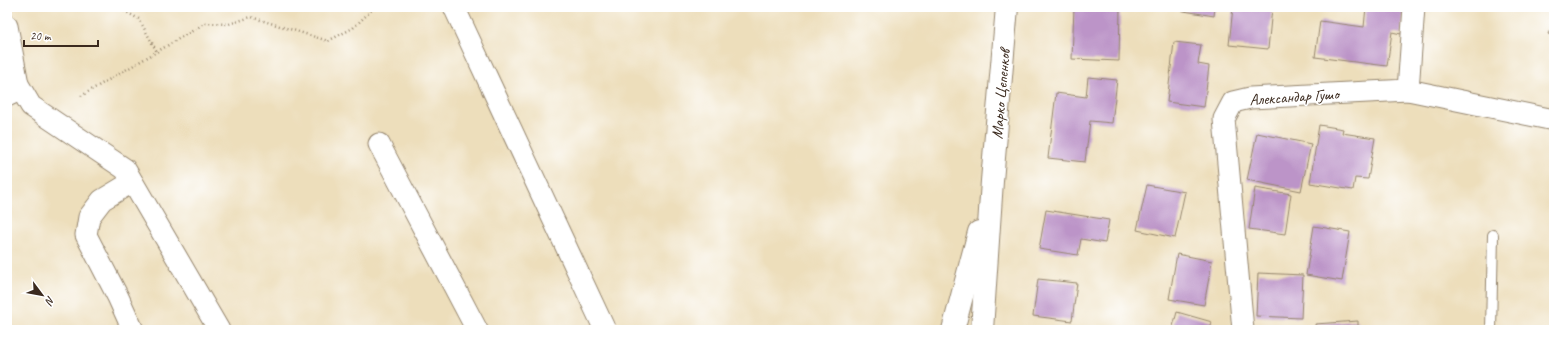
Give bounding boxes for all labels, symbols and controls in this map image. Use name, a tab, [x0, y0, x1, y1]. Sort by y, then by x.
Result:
scale bar	[24, 22, 98, 48]
text: 20 m	[30, 28, 52, 44]
street label: Марко Цепенков	[987, 45, 1015, 140]
street label: Александар Гушо	[1249, 84, 1342, 110]
north arrow	[22, 275, 62, 315]
text: N	[42, 294, 58, 309]

